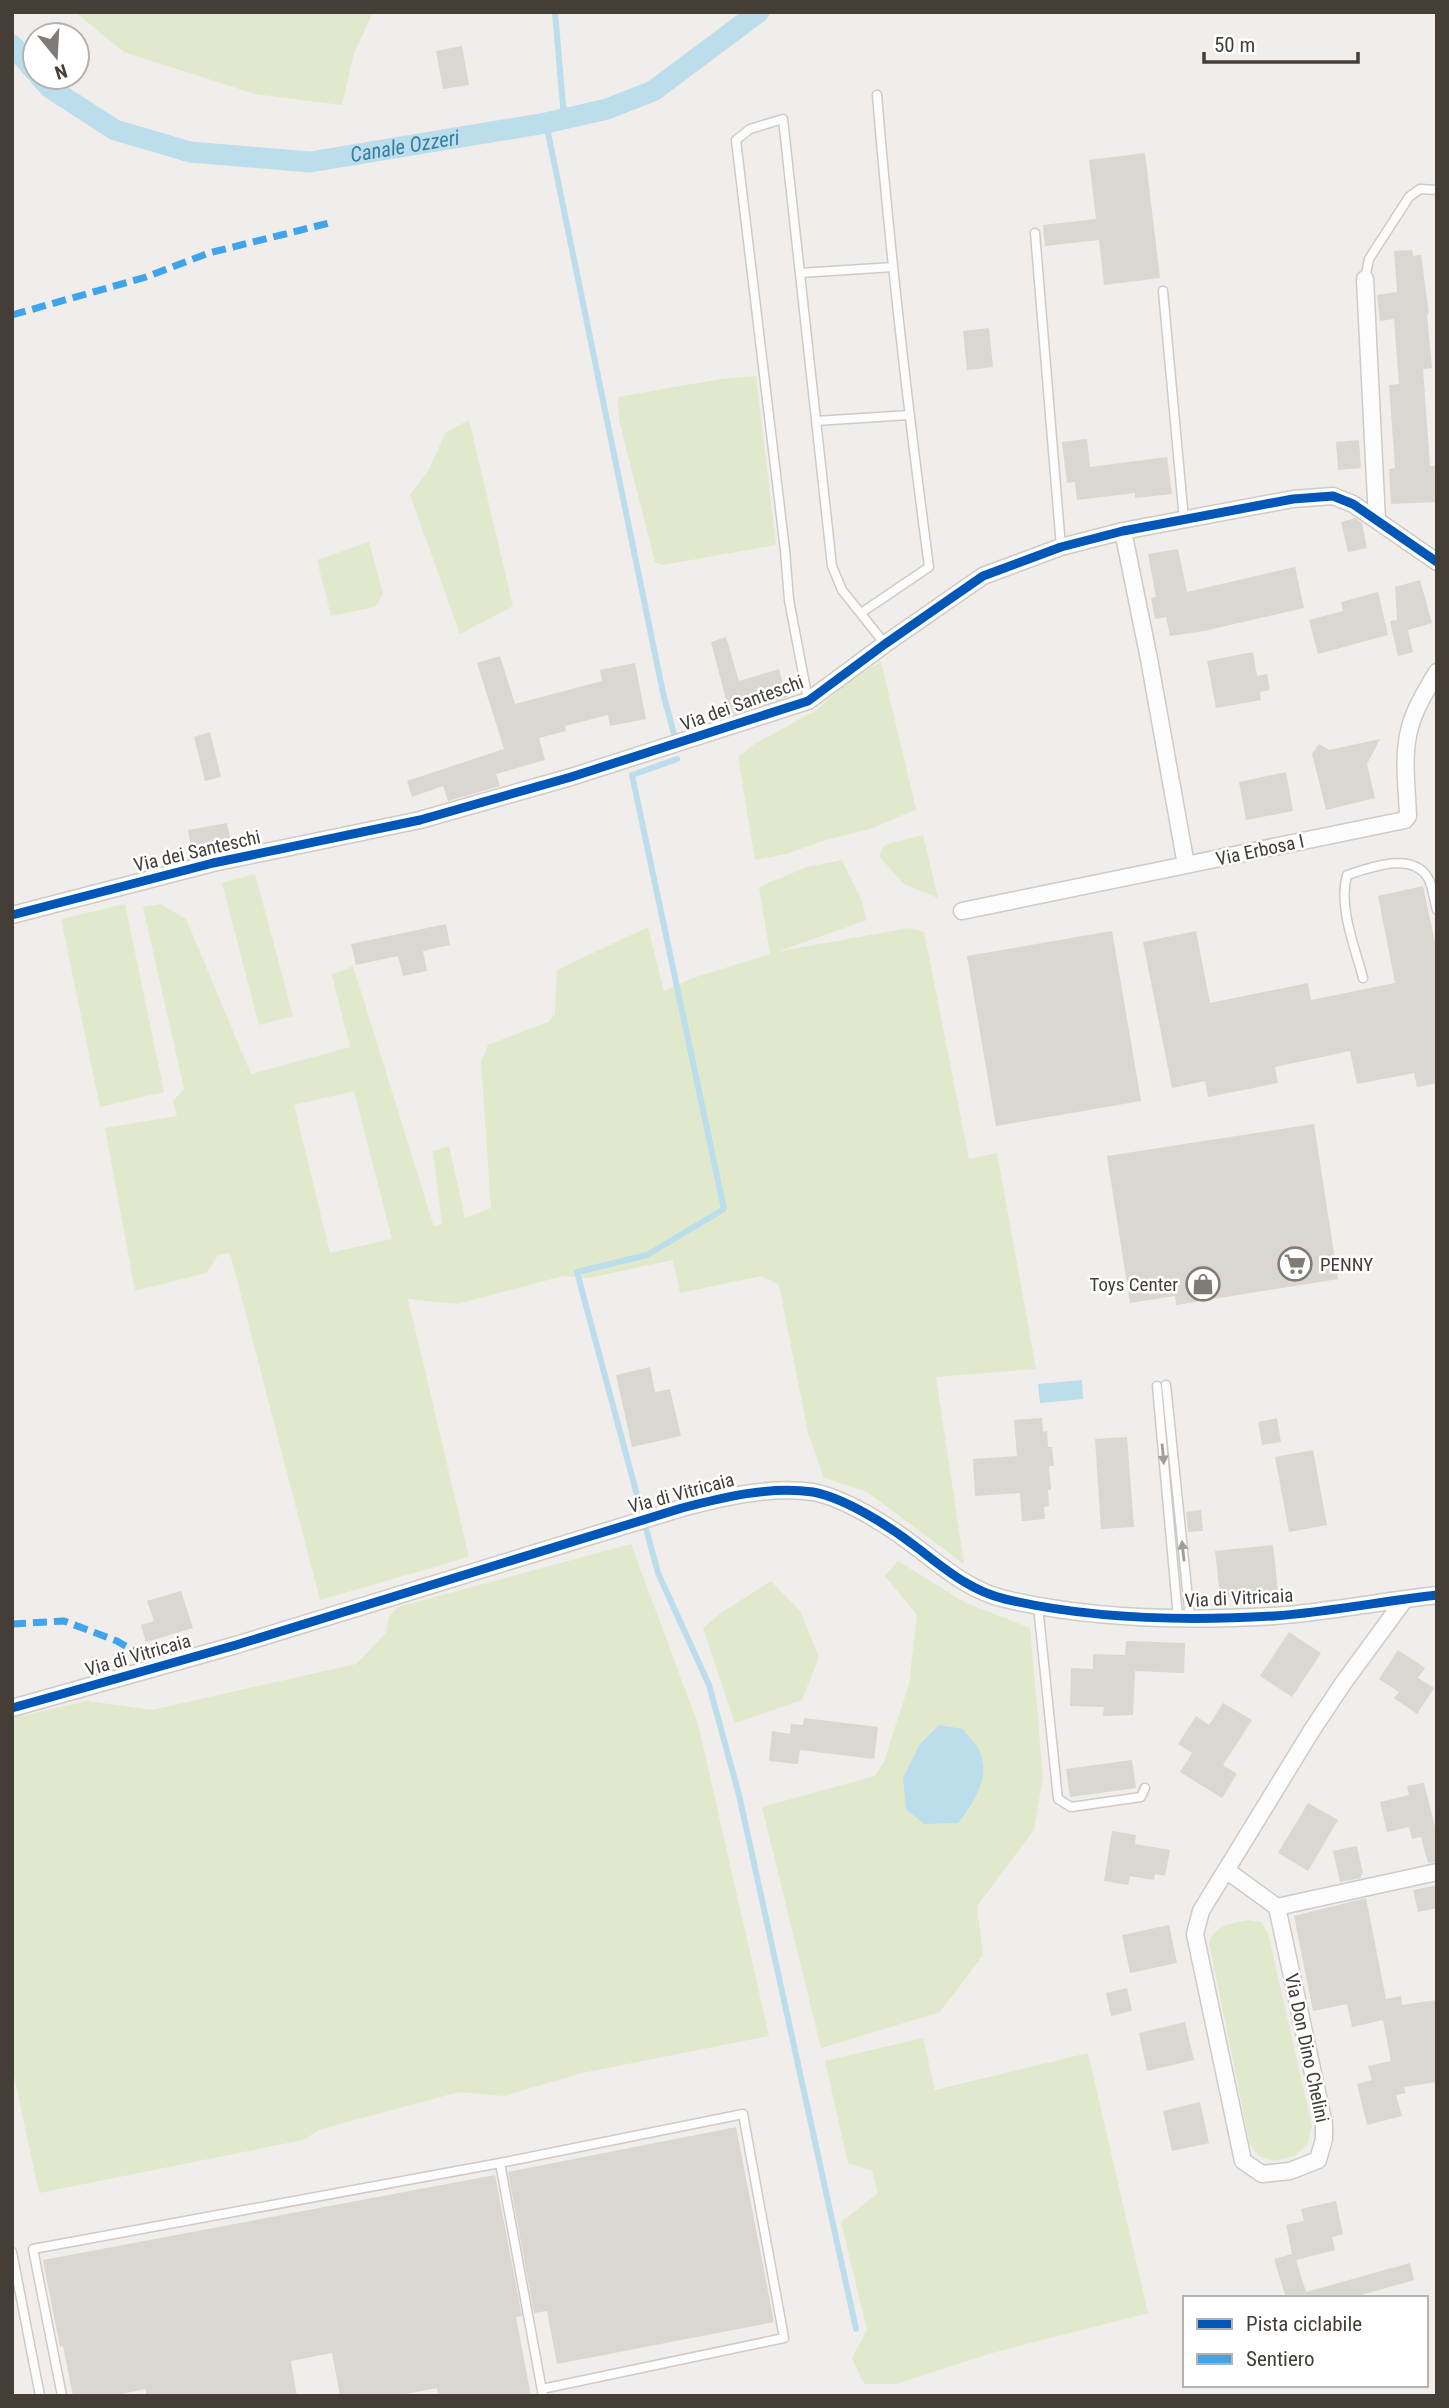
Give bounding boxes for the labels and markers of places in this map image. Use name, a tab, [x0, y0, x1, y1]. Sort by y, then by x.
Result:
supermarket icon: PENNY	[1276, 1245, 1314, 1283]
place label: PENNY	[1320, 1253, 1373, 1276]
shop icon: Toys Center	[1184, 1265, 1222, 1303]
place label: Toys Center	[1089, 1273, 1178, 1296]

